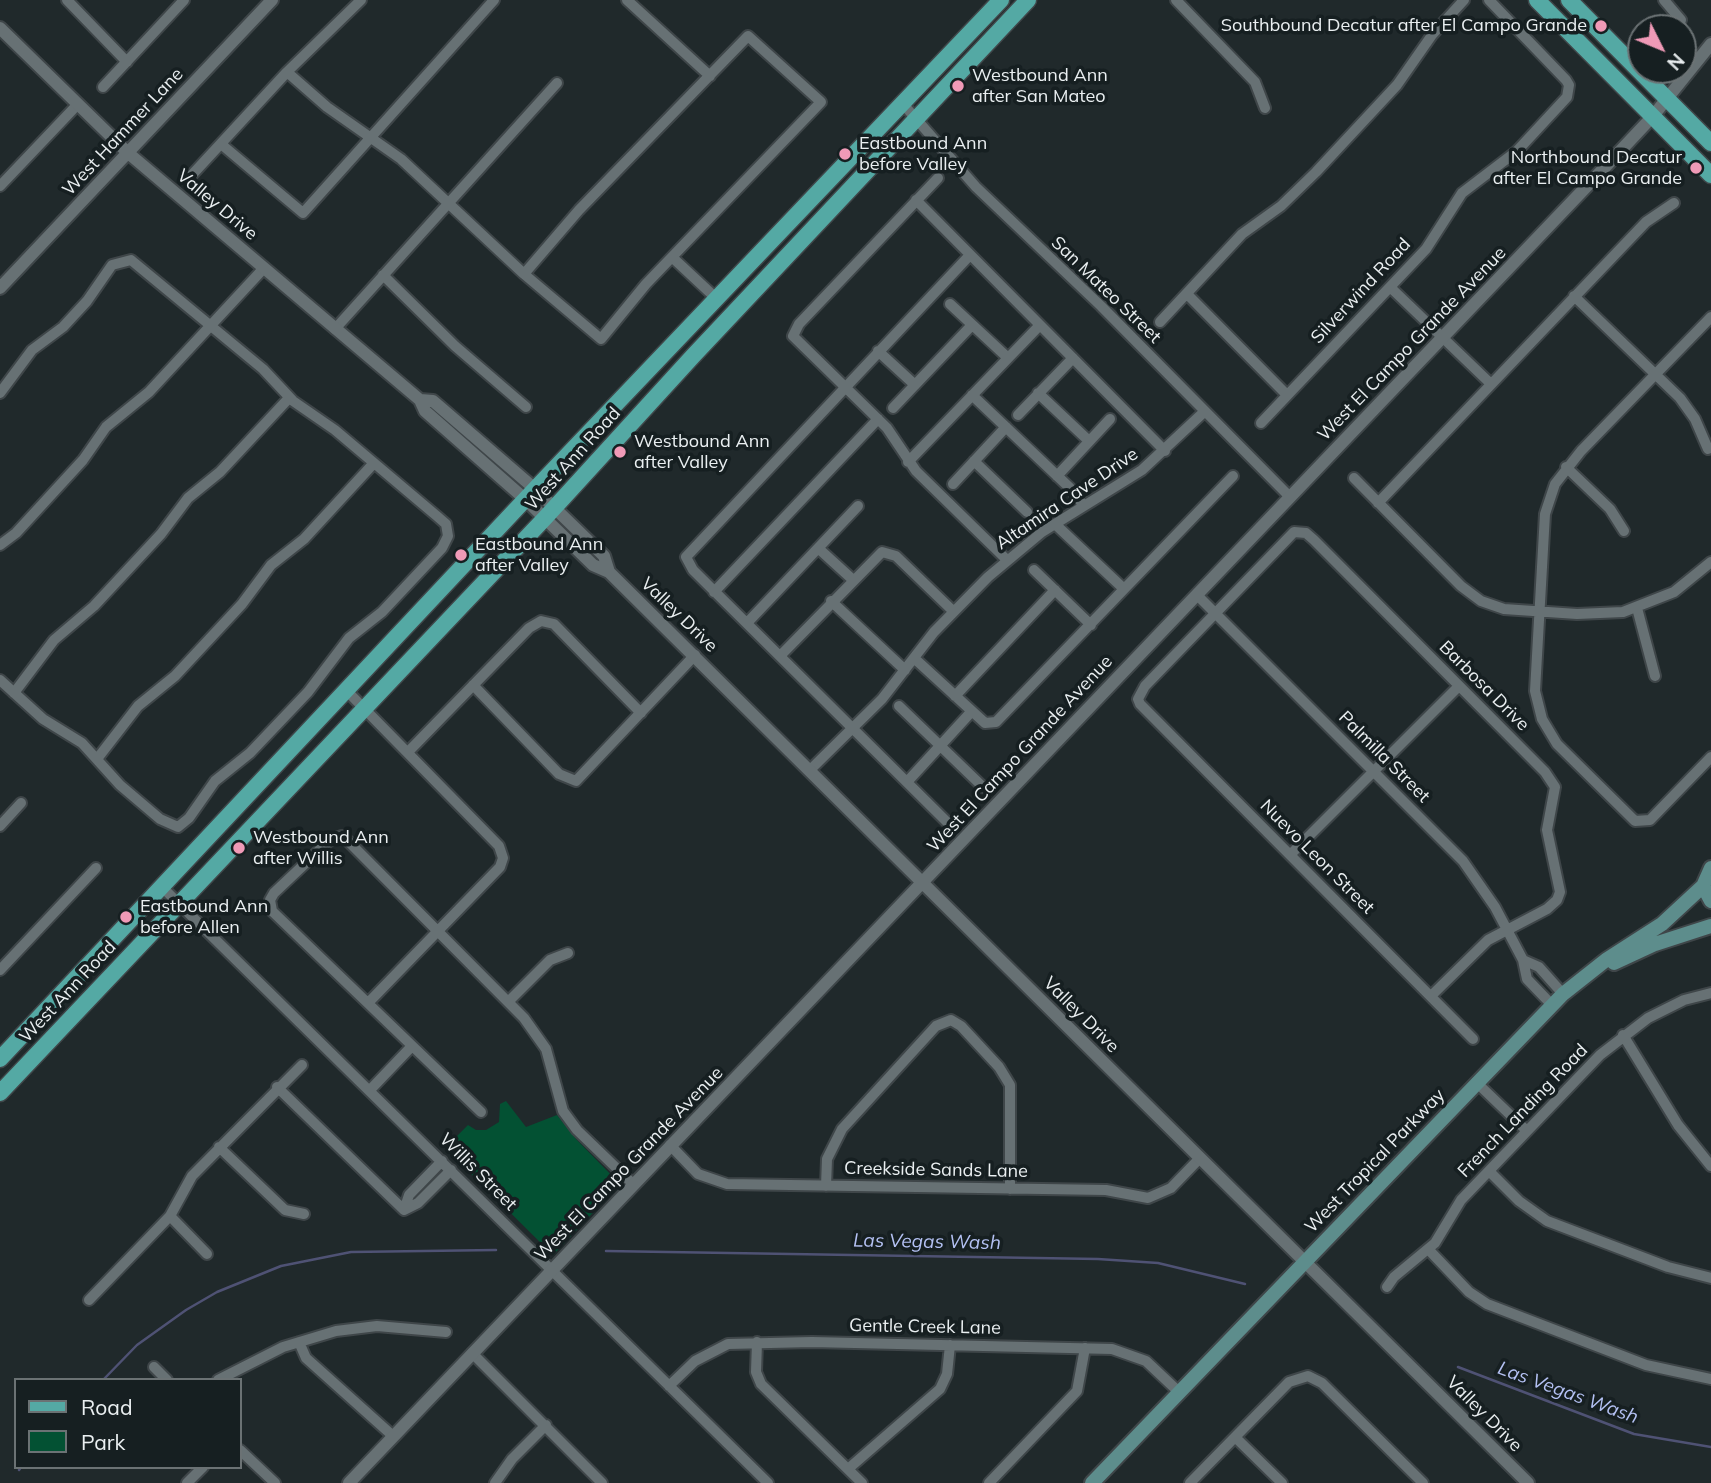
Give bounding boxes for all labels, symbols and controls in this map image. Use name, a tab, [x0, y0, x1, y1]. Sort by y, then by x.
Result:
north arrow	[1627, 14, 1697, 84]
place label: Southbound Decatur after El Campo Grande	[1221, 15, 1587, 37]
marker: Southbound Decatur after El Campo Grande	[1593, 18, 1609, 34]
text: N	[1662, 49, 1690, 75]
street label: West Hammer Lane	[58, 64, 188, 200]
place label: Westbound Ann after San Mateo	[972, 65, 1108, 108]
marker: Westbound Ann after San Mateo	[950, 78, 966, 94]
place label: Eastbound Ann before Valley	[859, 133, 987, 176]
marker: Eastbound Ann before Valley	[837, 146, 853, 162]
place label: Northbound Decatur after El Campo Grande	[1493, 147, 1682, 190]
marker: Northbound Decatur after El Campo Grande	[1688, 160, 1704, 176]
street label: Valley Drive	[172, 165, 262, 245]
street label: San Mateo Street	[1047, 232, 1165, 348]
street label: Silverwind Road	[1307, 234, 1415, 348]
street label: West El Campo Grande Avenue	[1313, 242, 1511, 446]
street label: West Ann Road	[521, 403, 625, 515]
place label: Westbound Ann after Valley	[634, 431, 770, 474]
street label: Altamira Cave Drive	[992, 443, 1142, 555]
marker: Westbound Ann after Valley	[612, 444, 628, 460]
place label: Eastbound Ann after Valley	[475, 534, 603, 576]
marker: Eastbound Ann after Valley	[453, 547, 469, 563]
street label: Valley Drive	[636, 573, 722, 657]
street label: Barbosa Drive	[1434, 636, 1534, 736]
street label: West El Campo Grande Avenue	[923, 651, 1117, 857]
street label: Palmilla Street	[1334, 707, 1434, 807]
street label: Nuevo Leon Street	[1255, 795, 1379, 919]
place label: Westbound Ann after Willis	[253, 827, 389, 870]
marker: Westbound Ann after Willis	[231, 840, 247, 856]
place label: Eastbound Ann before Allen	[140, 896, 268, 939]
marker: Eastbound Ann before Allen	[118, 909, 134, 925]
street label: West Ann Road	[15, 936, 121, 1048]
street label: Valley Drive	[1039, 973, 1123, 1057]
street label: French Landing Road	[1454, 1040, 1592, 1182]
street label: West El Campo Grande Avenue	[530, 1062, 728, 1266]
street label: West Tropical Parkway	[1301, 1085, 1449, 1237]
street label: Willis Street	[435, 1129, 521, 1215]
street label: Creekside Sands Lane	[844, 1158, 1028, 1182]
water label: Las Vegas Wash	[853, 1229, 1001, 1255]
street label: Gentle Creek Lane	[849, 1315, 1001, 1339]
water label: Las Vegas Wash	[1495, 1357, 1641, 1429]
street label: Valley Drive	[1442, 1372, 1526, 1456]
legend	[14, 1378, 242, 1469]
text: Road	[81, 1394, 132, 1420]
text: Park	[81, 1429, 125, 1455]

